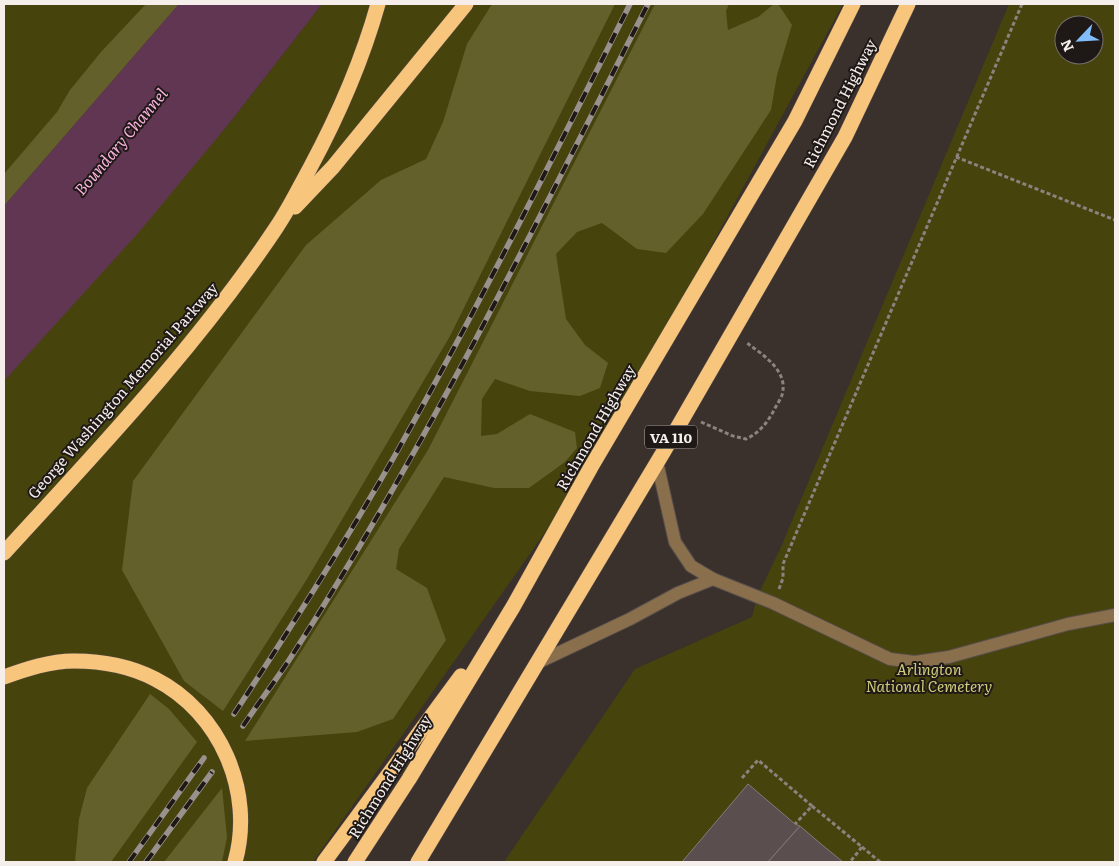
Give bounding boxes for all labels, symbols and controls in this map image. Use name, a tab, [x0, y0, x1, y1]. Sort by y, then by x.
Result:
north arrow	[1054, 15, 1104, 65]
street label: Richmond Highway	[797, 34, 882, 171]
text: N	[1055, 36, 1078, 55]
water label: Boundary Channel	[68, 82, 173, 200]
street label: George Washington Memorial Parkway	[21, 276, 223, 503]
street label: Richmond Highway	[550, 359, 641, 494]
road number: VA 110	[645, 426, 697, 448]
park label: Arlington National Cemetery	[866, 657, 992, 697]
street label: Richmond Highway	[342, 709, 437, 842]

